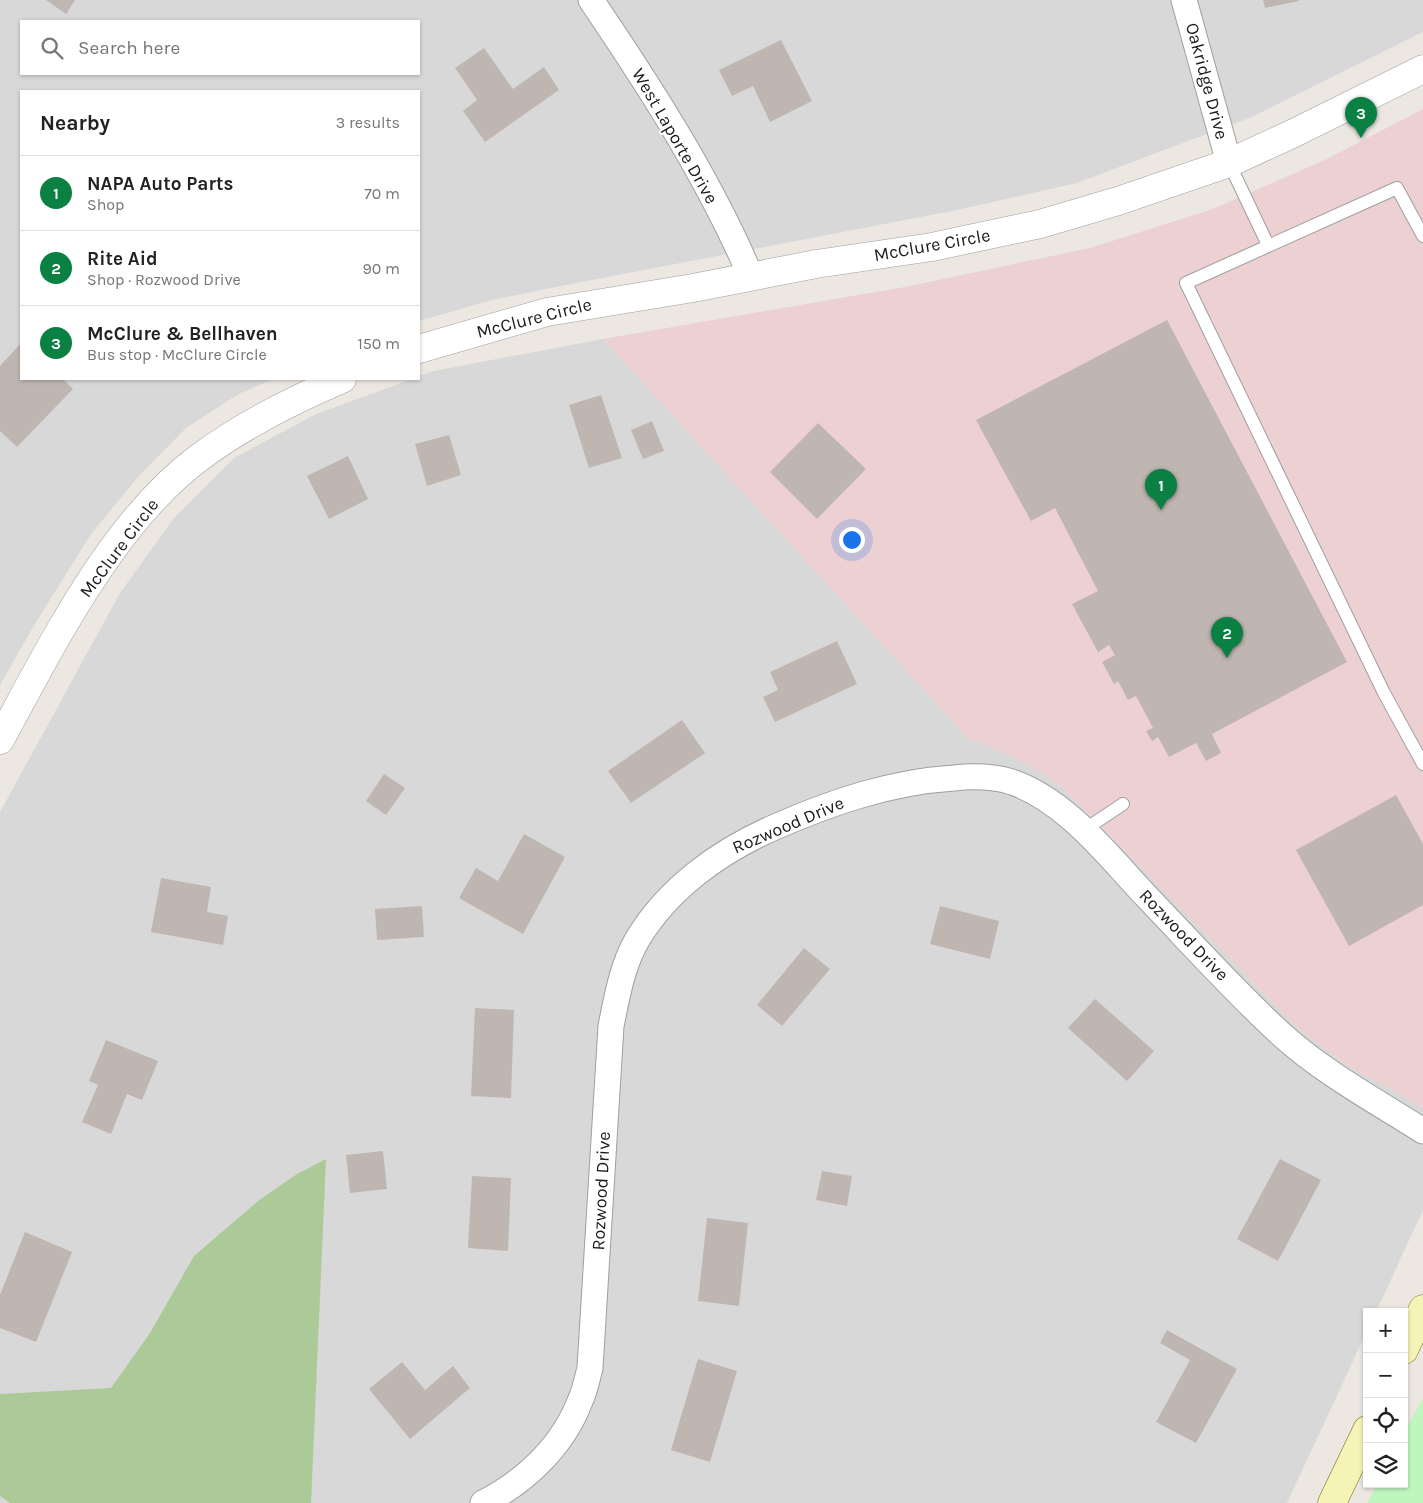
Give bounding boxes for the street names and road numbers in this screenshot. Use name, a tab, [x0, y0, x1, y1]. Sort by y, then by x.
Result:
street label: Oakridge Drive	[1181, 20, 1233, 142]
street label: West Laporte Drive	[627, 64, 723, 208]
street label: McClure Circle	[872, 224, 992, 266]
street label: McClure Circle	[474, 293, 594, 343]
street label: McClure Circle	[75, 494, 163, 602]
street label: Rozwood Drive	[729, 792, 847, 858]
street label: Rozwood Drive	[1135, 885, 1233, 985]
street label: Rozwood Drive	[587, 1131, 615, 1251]

